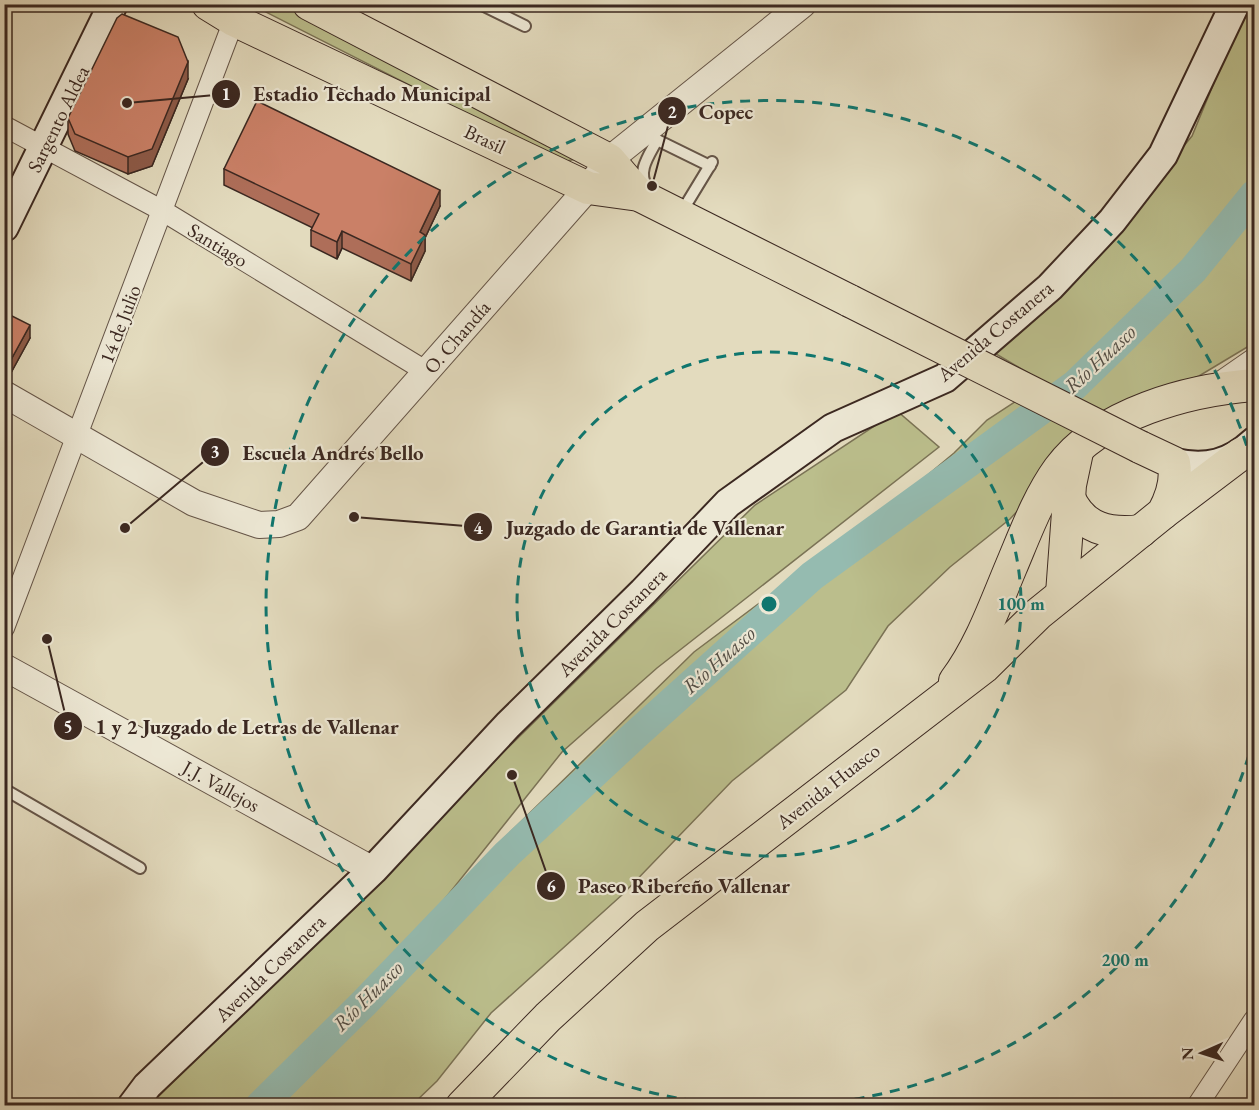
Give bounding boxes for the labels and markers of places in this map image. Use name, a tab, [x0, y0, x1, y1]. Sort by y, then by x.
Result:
callout: Estadio Techado Municipal	[211, 74, 503, 113]
callout: Copec	[657, 92, 765, 131]
callout: Escuela Andrés Bello	[200, 433, 436, 472]
callout: Juzgado de Garantia de Vallenar	[463, 508, 796, 547]
centre of rings	[759, 594, 779, 614]
callout: 1 y 2 Juzgado de Letras de Vallenar	[53, 707, 411, 746]
callout: Paseo Ribereño Vallenar	[536, 866, 802, 905]

